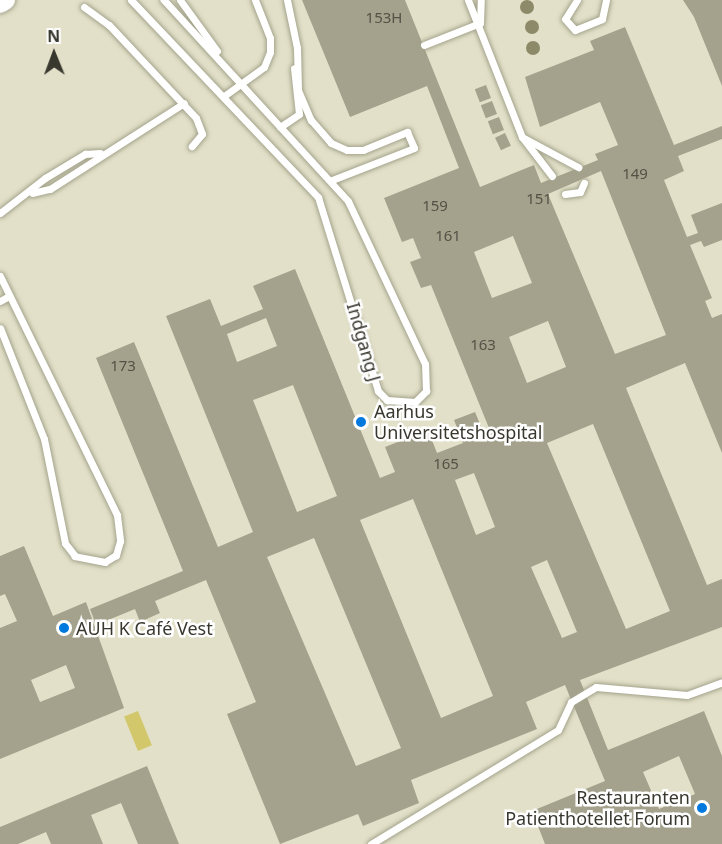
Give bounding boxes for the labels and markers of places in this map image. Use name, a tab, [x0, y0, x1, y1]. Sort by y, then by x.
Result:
place label: Aarhus Universitetshospital	[374, 401, 542, 444]
marker: Aarhus Universitetshospital	[352, 413, 370, 431]
place label: AUH K Café Vest	[76, 617, 213, 639]
marker: AUH K Café Vest	[57, 621, 71, 635]
place label: Restauranten Patienthotellet Forum	[505, 787, 690, 830]
marker: Restauranten Patienthotellet Forum	[695, 801, 709, 815]

